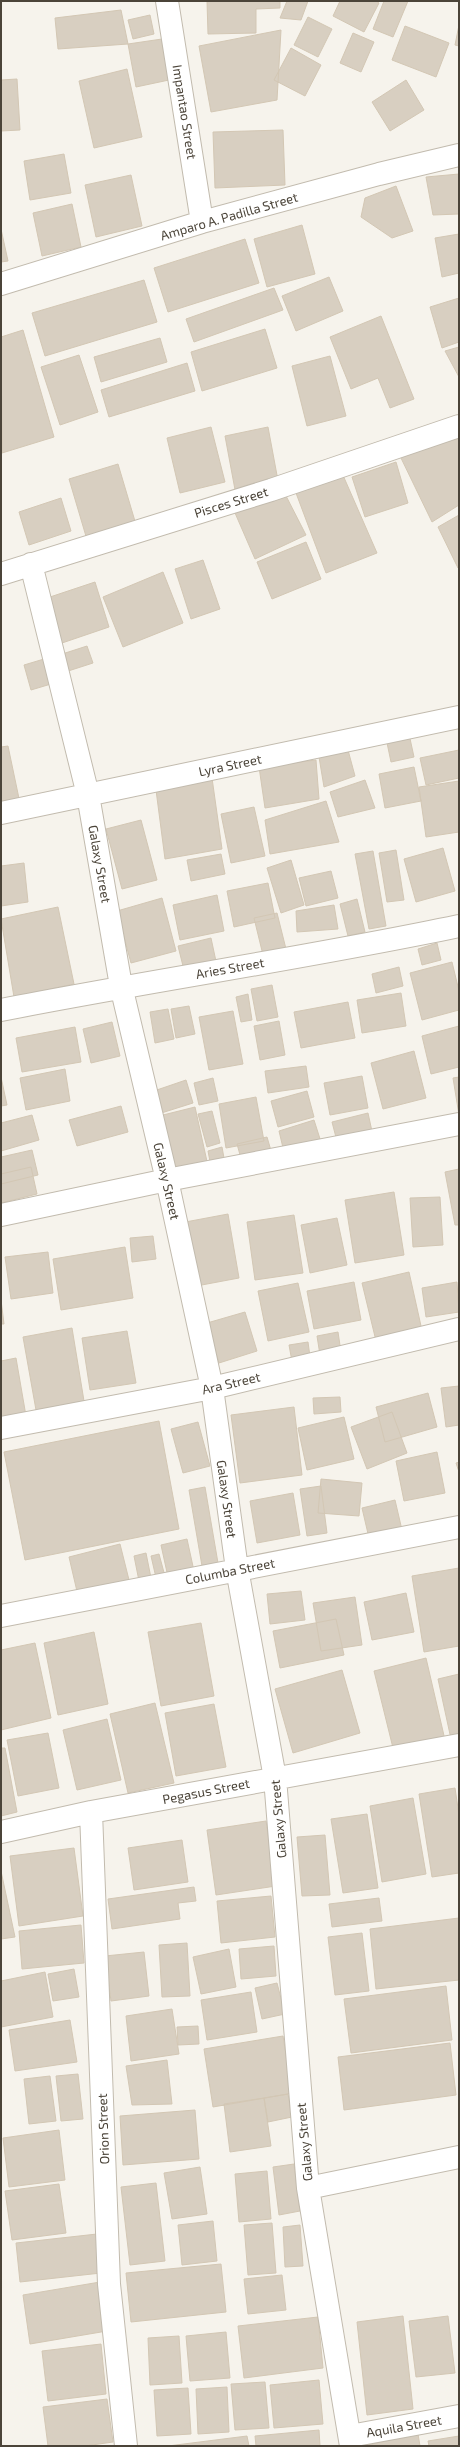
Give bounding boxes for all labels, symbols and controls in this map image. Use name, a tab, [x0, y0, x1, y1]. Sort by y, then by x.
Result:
street label: Impantao Street	[170, 64, 200, 160]
street label: Amparo A. Padilla Street	[158, 189, 300, 243]
street label: Pisces Street	[192, 483, 270, 521]
street label: Lyra Street	[197, 751, 263, 779]
street label: Galaxy Street	[85, 824, 115, 904]
street label: Aries Street	[195, 954, 265, 982]
street label: Galaxy Street	[150, 1141, 184, 1221]
street label: Ara Street	[200, 1369, 262, 1397]
street label: Galaxy Street	[214, 1459, 240, 1539]
street label: Columba Street	[184, 1554, 276, 1588]
street label: Pegasus Street	[161, 1775, 251, 1807]
street label: Galaxy Street	[267, 1779, 289, 1859]
street label: Orion Street	[94, 2093, 112, 2165]
street label: Galaxy Street	[293, 2102, 315, 2182]
street label: Aquila Street	[365, 2412, 443, 2440]

